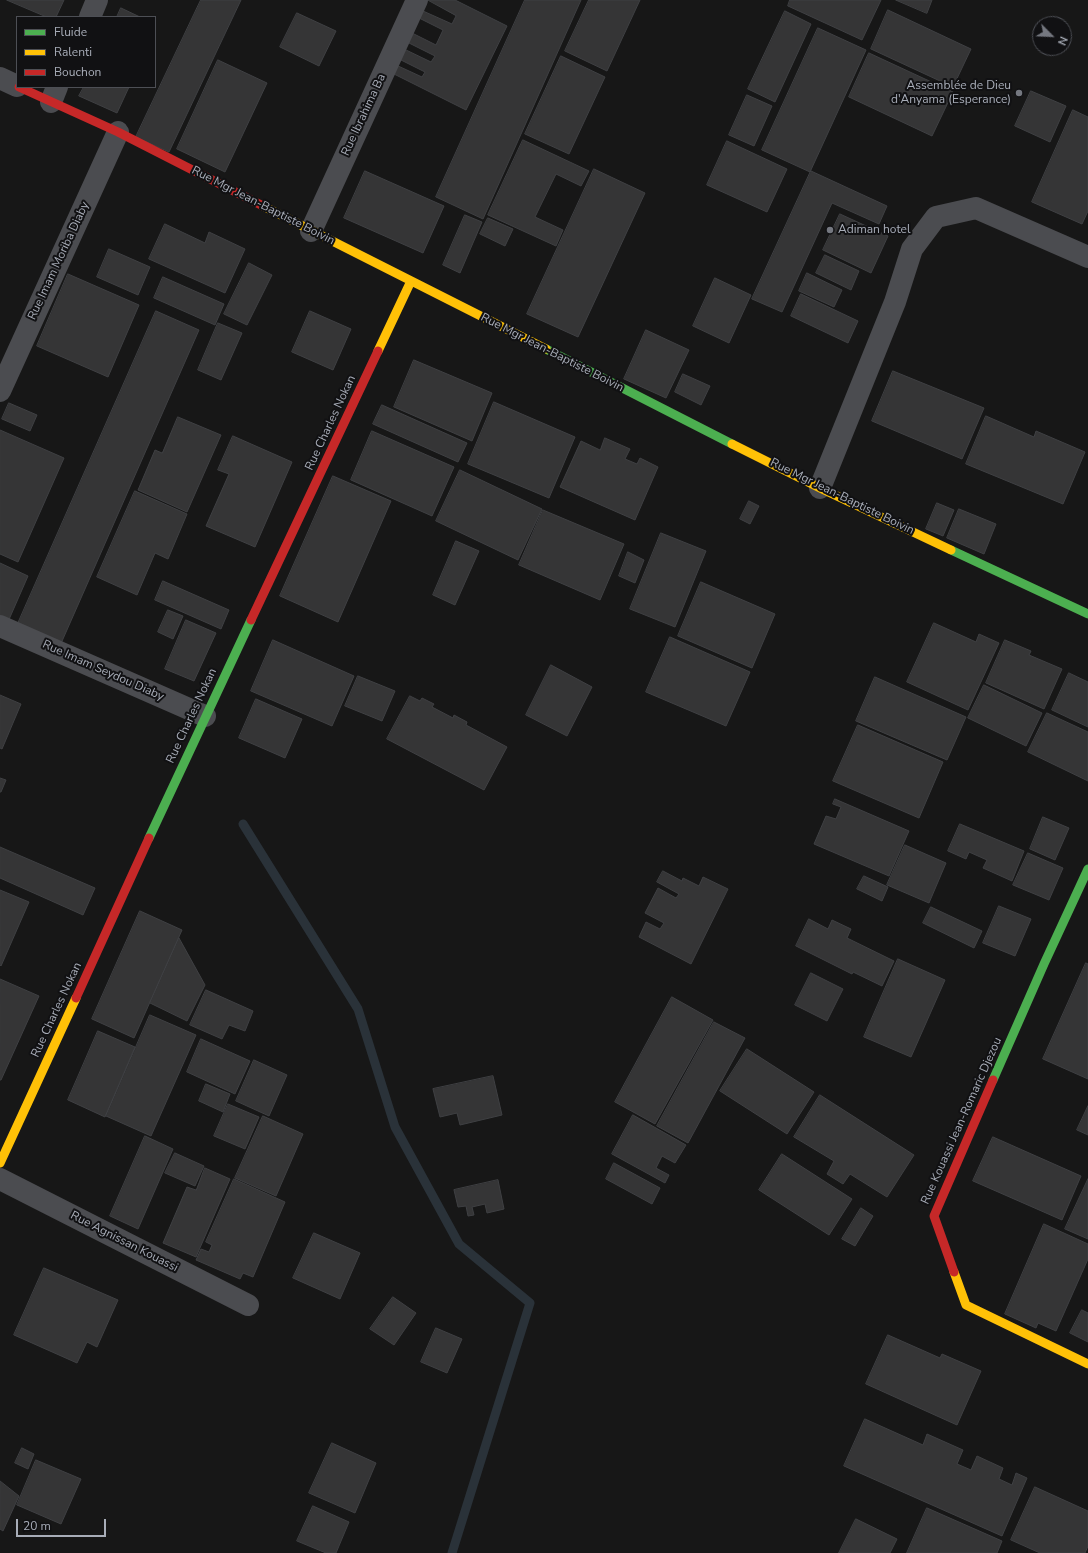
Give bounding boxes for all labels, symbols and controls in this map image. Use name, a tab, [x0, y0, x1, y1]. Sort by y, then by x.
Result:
legend	[16, 16, 156, 88]
north arrow	[1032, 16, 1072, 56]
text: Fluide	[54, 24, 87, 40]
text: N	[1054, 34, 1071, 47]
text: Ralenti	[54, 44, 92, 60]
text: Bouchon	[54, 64, 101, 80]
street label: Rue Ibrahima Ba	[339, 72, 389, 158]
place label: Assemblée de Dieu d'Anyama (Esperance)	[891, 79, 1011, 107]
marker: Assemblée de Dieu d'Anyama (Esperance)	[1014, 88, 1024, 98]
street label: Rue Mgr Jean-Baptiste Boivin	[189, 164, 337, 248]
street label: Rue Imam Moriba Diaby	[25, 200, 93, 322]
place label: Adiman hotel	[838, 223, 911, 237]
marker: Adiman hotel	[825, 225, 835, 235]
street label: Rue Mgr Jean-Baptiste Boivin	[478, 311, 626, 395]
street label: Rue Charles Nokan	[303, 373, 359, 473]
street label: Rue Mgr Jean-Baptiste Boivin	[768, 456, 916, 538]
street label: Rue Imam Seydou Diaby	[40, 638, 166, 704]
street label: Rue Charles Nokan	[164, 666, 220, 766]
street label: Rue Charles Nokan	[29, 960, 85, 1060]
street label: Rue Kouassi Jean-Romaric Djezou	[919, 1035, 1005, 1207]
street label: Rue Agnissan Kouassi	[68, 1209, 180, 1275]
scale bar	[18, 1511, 108, 1537]
text: 20 m	[23, 1518, 51, 1534]

